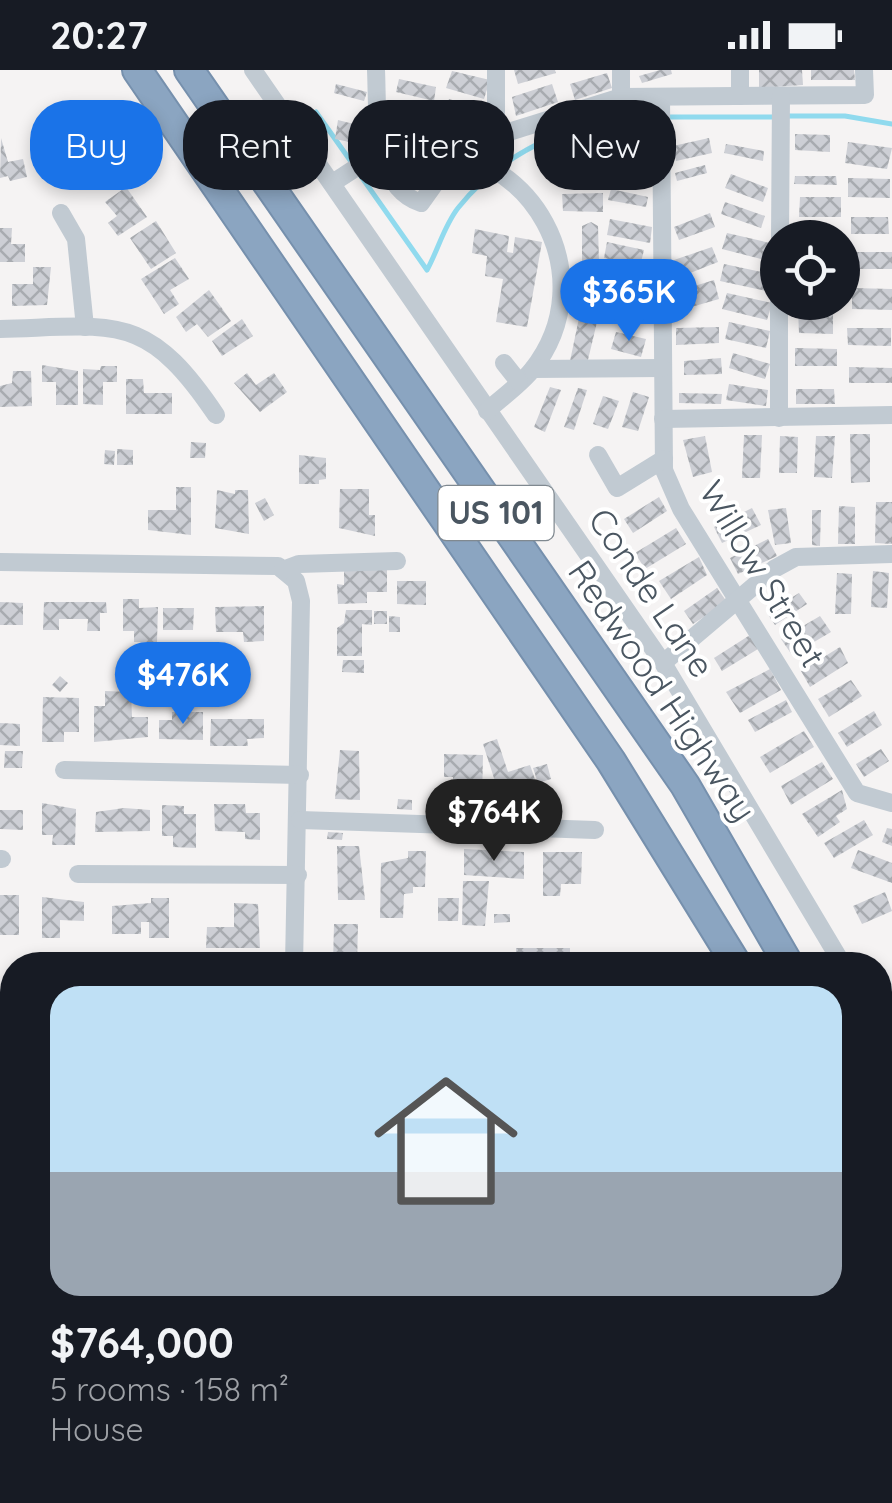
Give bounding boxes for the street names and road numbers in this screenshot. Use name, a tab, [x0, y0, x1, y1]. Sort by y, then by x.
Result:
street label: Willow Street	[690, 472, 836, 675]
road number: US 101	[438, 486, 554, 540]
street label: Conde Lane	[579, 499, 724, 685]
street label: Redwood Highway	[559, 551, 767, 829]

